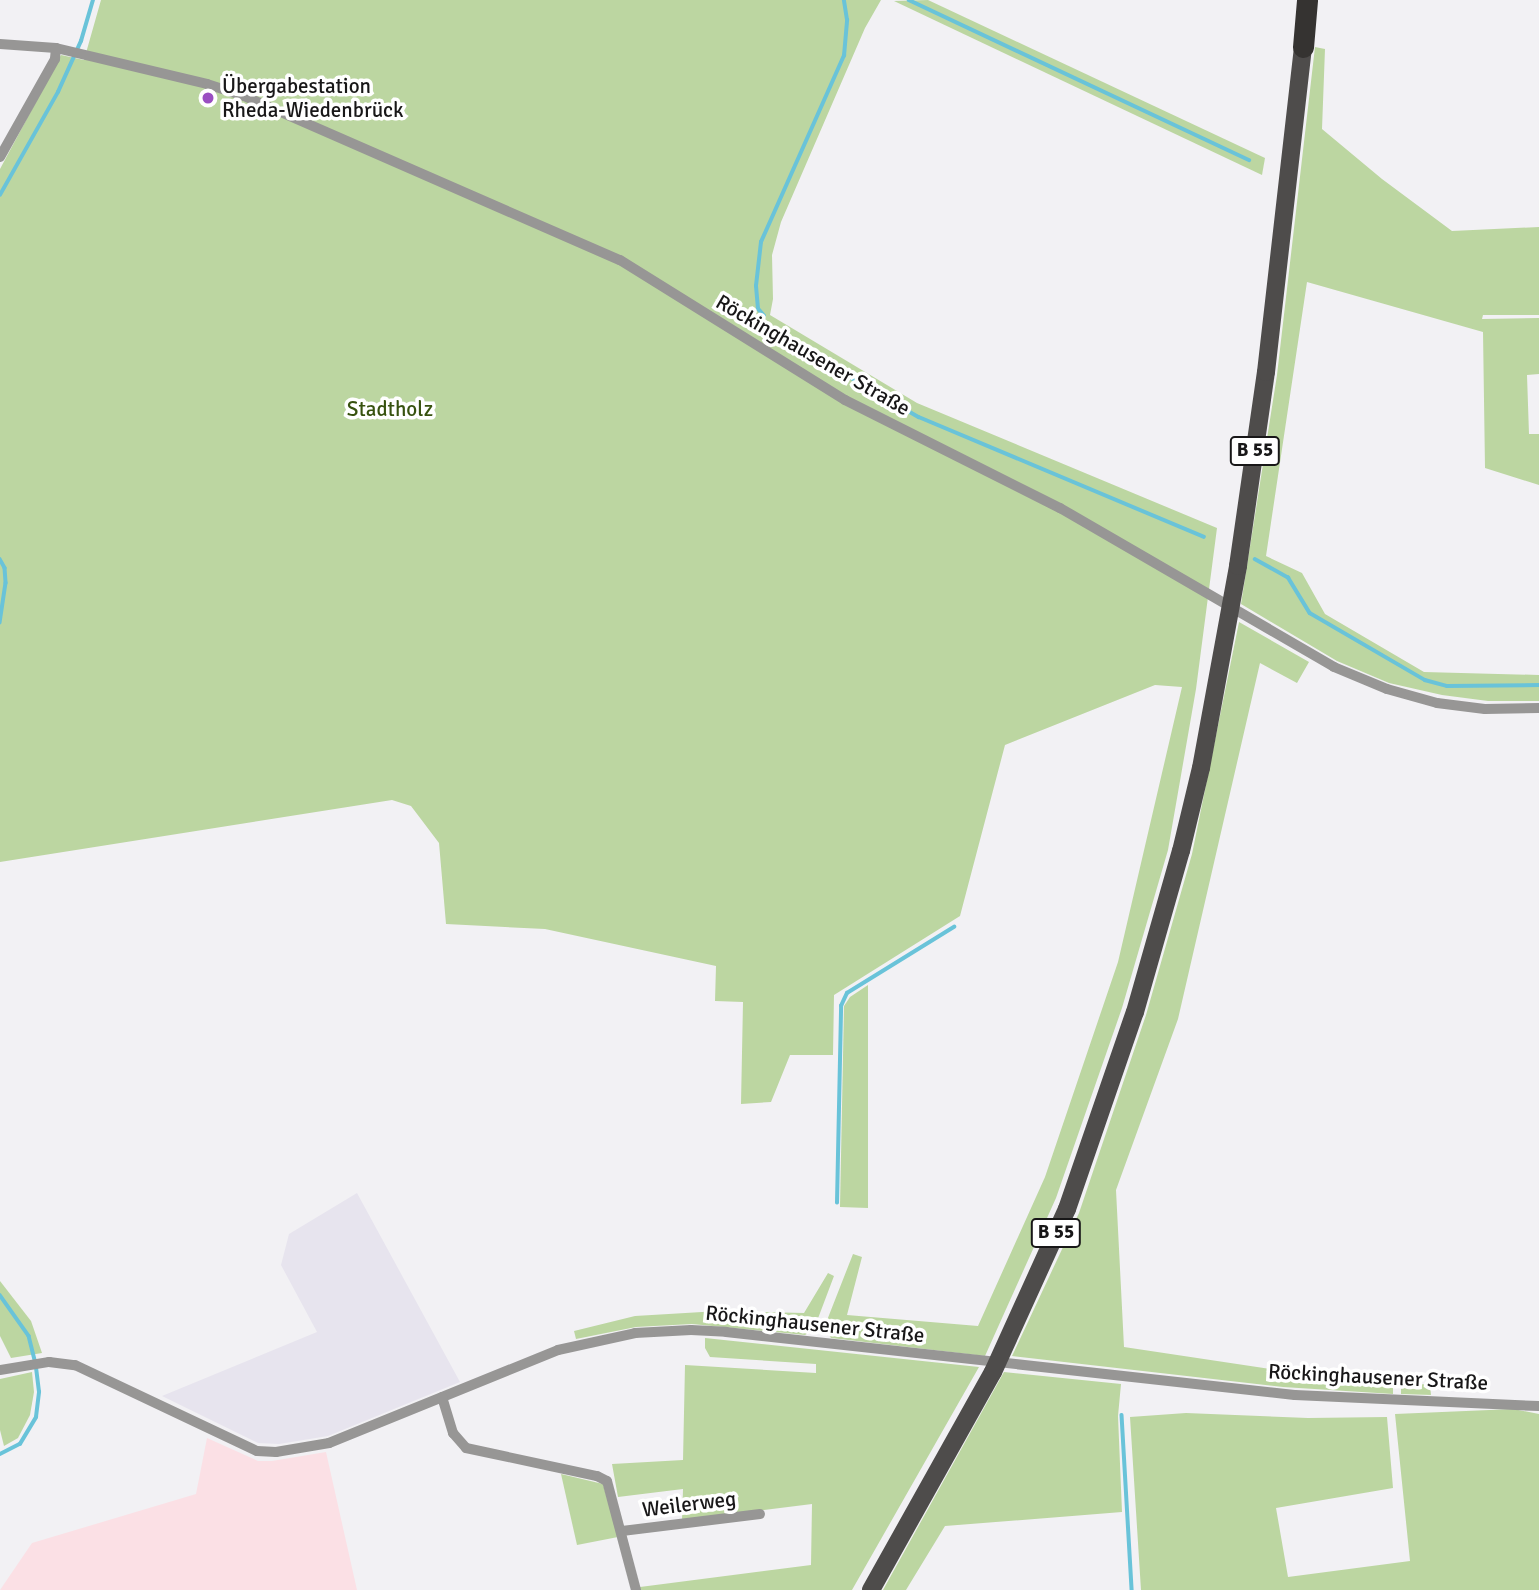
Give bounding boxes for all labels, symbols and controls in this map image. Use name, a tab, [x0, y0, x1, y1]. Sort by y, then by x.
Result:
place label: Übergabestation Rheda-Wiedenbrück	[222, 73, 404, 123]
marker: Übergabestation Rheda-Wiedenbrück	[200, 90, 216, 106]
street label: Röckinghausener Straße	[711, 289, 915, 421]
park label: Stadtholz	[347, 396, 433, 422]
road number: B 55	[1229, 436, 1281, 466]
road number: B 55	[1030, 1218, 1082, 1248]
street label: Röckinghausener Straße	[704, 1300, 926, 1348]
street label: Röckinghausener Straße	[1267, 1359, 1489, 1395]
street label: Weilerweg	[641, 1486, 737, 1522]

